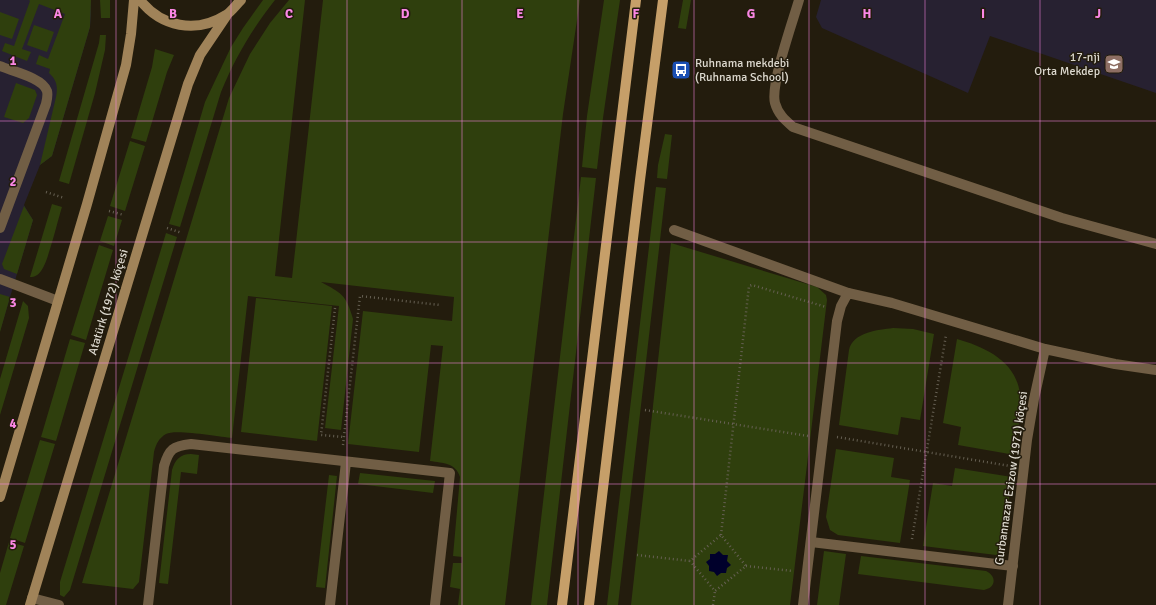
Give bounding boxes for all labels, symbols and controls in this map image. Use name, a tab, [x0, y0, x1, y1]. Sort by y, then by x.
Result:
text: A	[54, 6, 63, 22]
text: B	[169, 6, 177, 22]
text: C	[285, 6, 293, 22]
text: D	[401, 6, 410, 22]
text: E	[516, 6, 524, 22]
text: F	[633, 6, 640, 22]
text: G	[747, 6, 755, 22]
text: H	[863, 6, 871, 22]
text: I	[981, 6, 985, 22]
text: J	[1095, 6, 1101, 22]
place label: 17-nji Orta Mekdep	[1034, 50, 1100, 79]
text: 1	[9, 53, 17, 69]
school or university icon: 17-nji Orta Mekdep	[1103, 53, 1125, 75]
place label: Ruhnama mekdebi (Ruhnama School)	[695, 56, 789, 85]
bus stop icon: Ruhnama mekdebi (Ruhnama School)	[670, 59, 692, 81]
text: 2	[9, 174, 17, 190]
street label: Atatürk (1972) köçesi	[85, 247, 132, 357]
text: 3	[9, 295, 17, 311]
street label: Gurbannazar Ezizow (1971) köçesi	[992, 390, 1031, 566]
text: 4	[9, 416, 17, 432]
text: 5	[9, 537, 17, 553]

